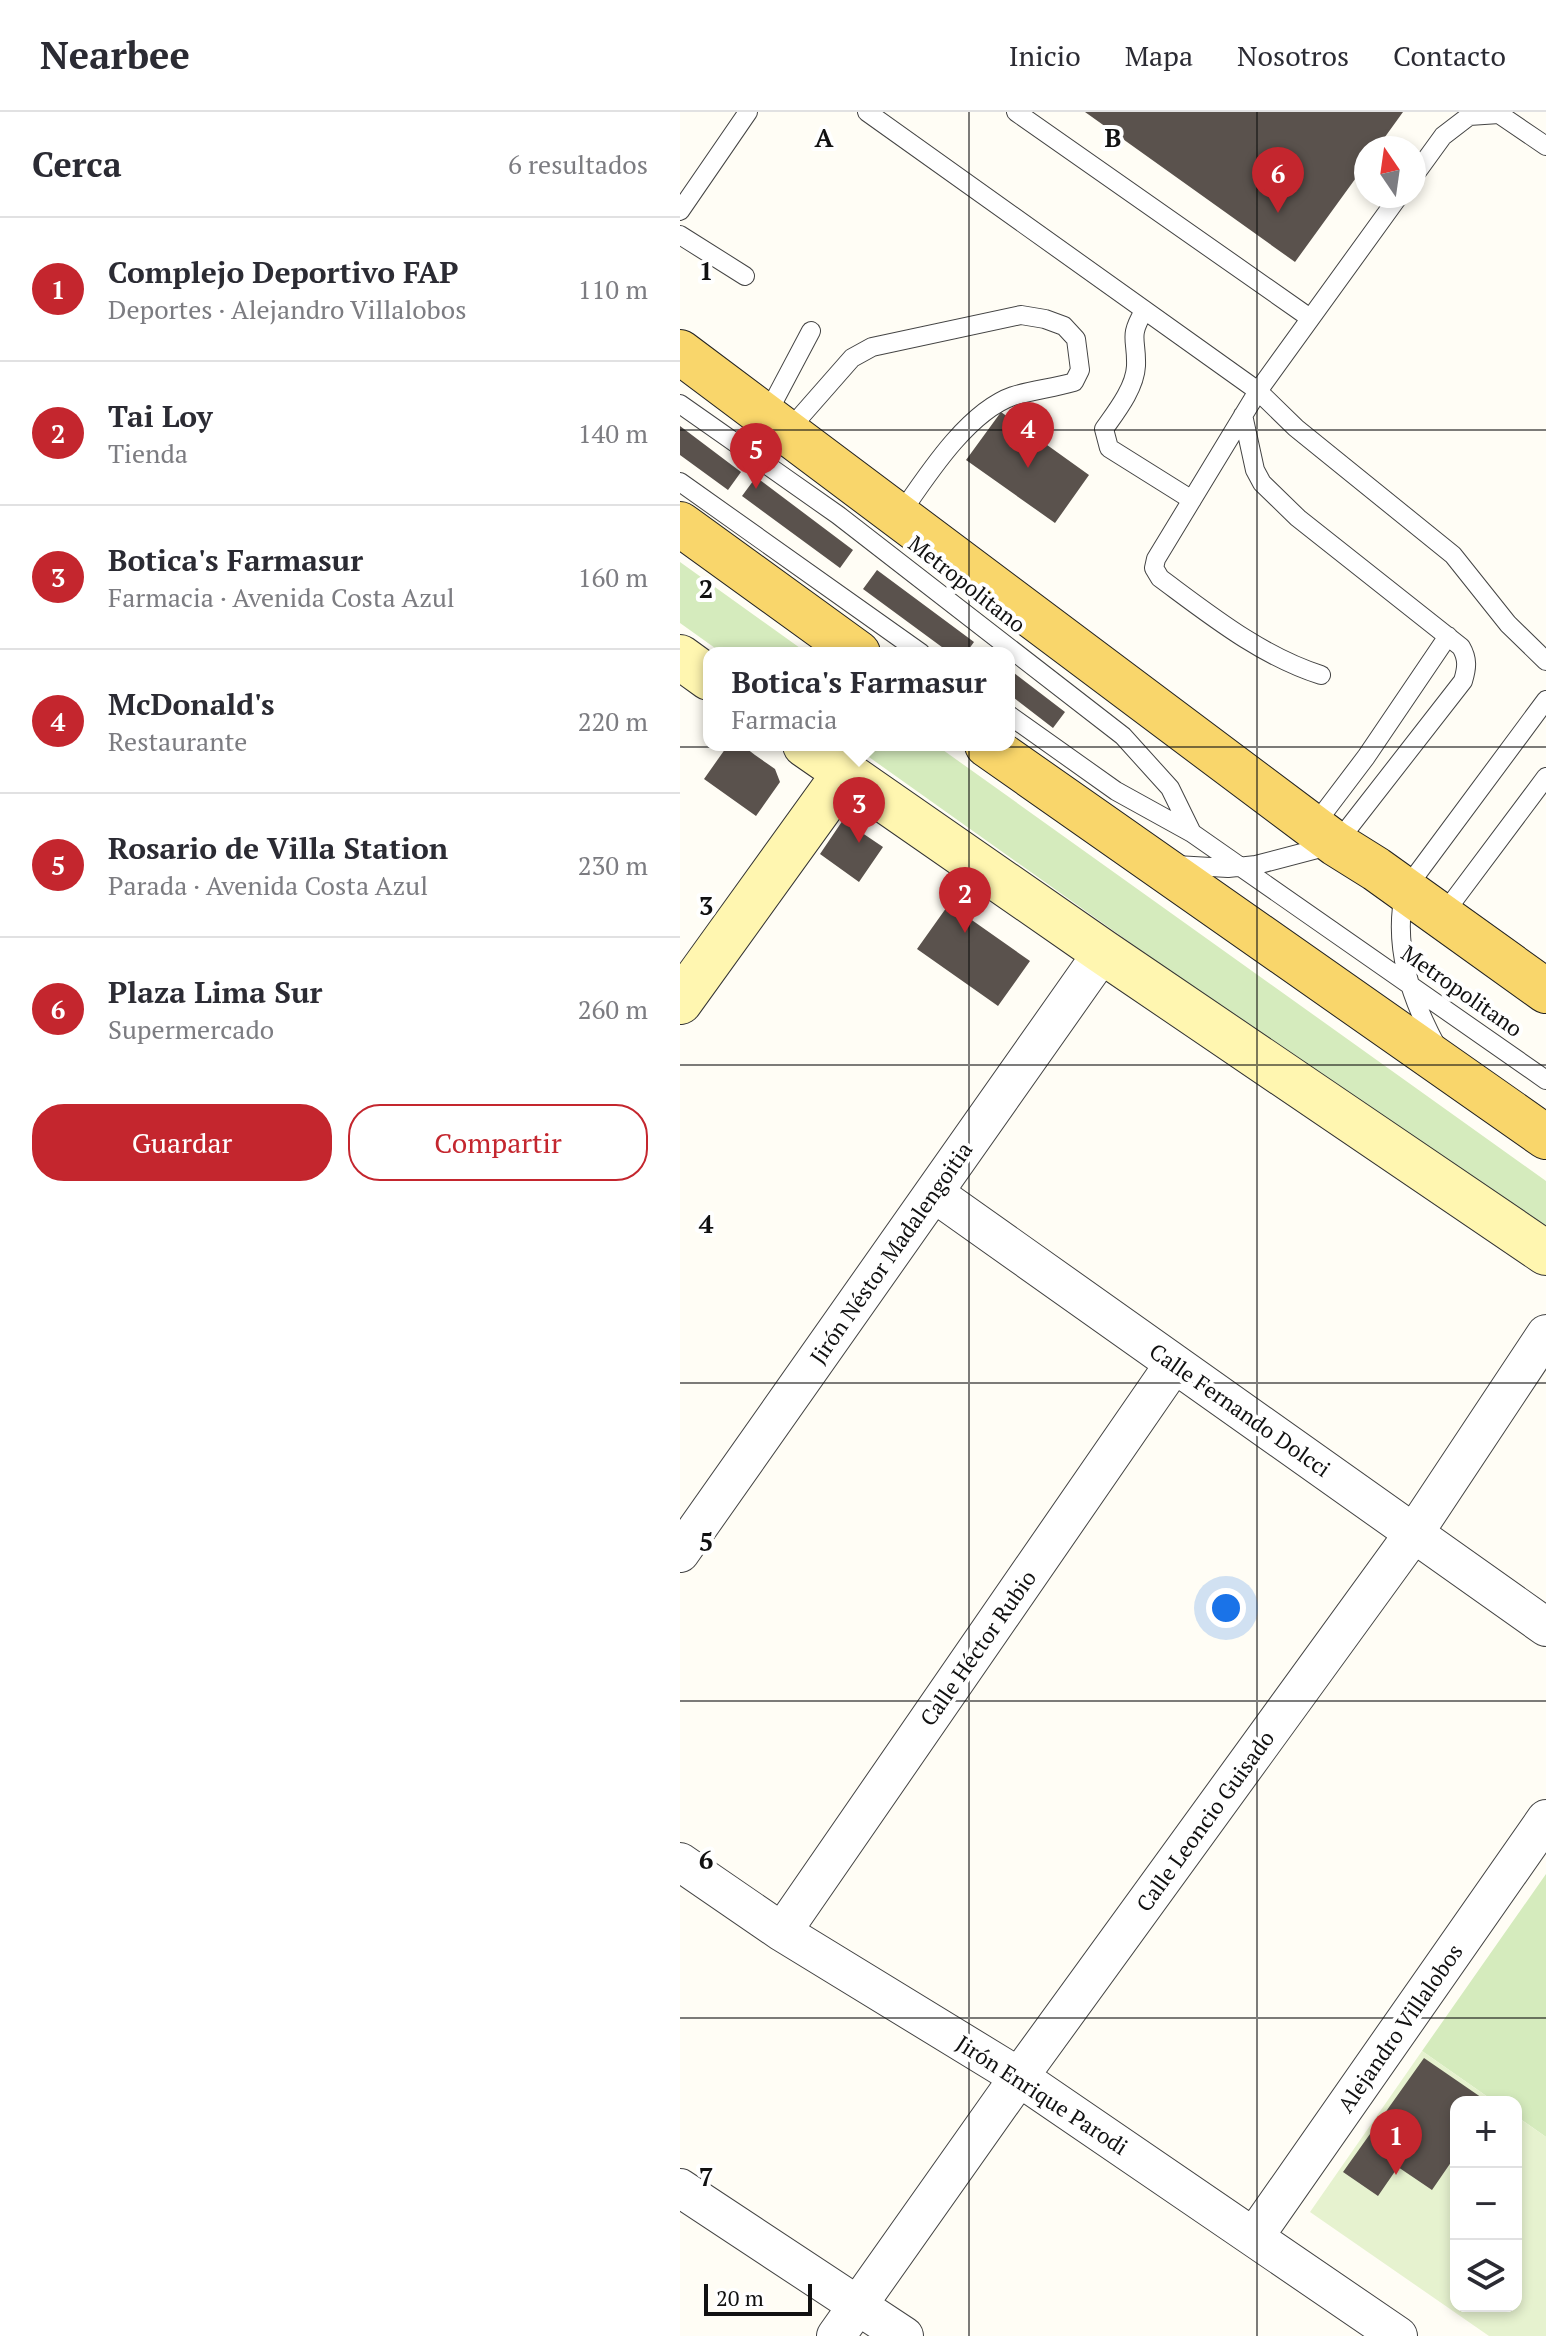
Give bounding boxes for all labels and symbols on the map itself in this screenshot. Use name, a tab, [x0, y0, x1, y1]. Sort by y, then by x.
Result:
text: A	[815, 120, 834, 154]
text: B	[1105, 120, 1121, 154]
north arrow	[1354, 136, 1426, 208]
pin: 6	[1252, 147, 1304, 213]
text: 1	[699, 253, 713, 287]
pin: 4	[1002, 402, 1054, 468]
pin: 5	[730, 423, 782, 489]
street label: Metropolitano	[903, 529, 1032, 639]
text: 2	[699, 571, 713, 605]
pin: 3	[833, 777, 885, 843]
pin: 2	[939, 867, 991, 933]
text: 3	[699, 888, 713, 922]
street label: Metropolitano	[1396, 938, 1528, 1043]
street label: Jirón Néstor Madalengoitia	[803, 1136, 978, 1369]
text: 4	[699, 1206, 714, 1240]
street label: Calle Fernando Dolcci	[1144, 1336, 1336, 1483]
text: 5	[699, 1524, 713, 1558]
street label: Calle Héctor Rubio	[913, 1564, 1042, 1731]
your location	[1206, 1588, 1246, 1628]
street label: Calle Leoncio Guisado	[1129, 1724, 1280, 1917]
text: 6	[699, 1842, 713, 1876]
street label: Alejandro Villalobos	[1331, 1938, 1469, 2118]
street label: Jirón Enrique Parodi	[951, 2028, 1134, 2161]
pin: 1	[1370, 2109, 1422, 2175]
text: 7	[699, 2159, 713, 2193]
scale bar	[704, 2280, 812, 2316]

